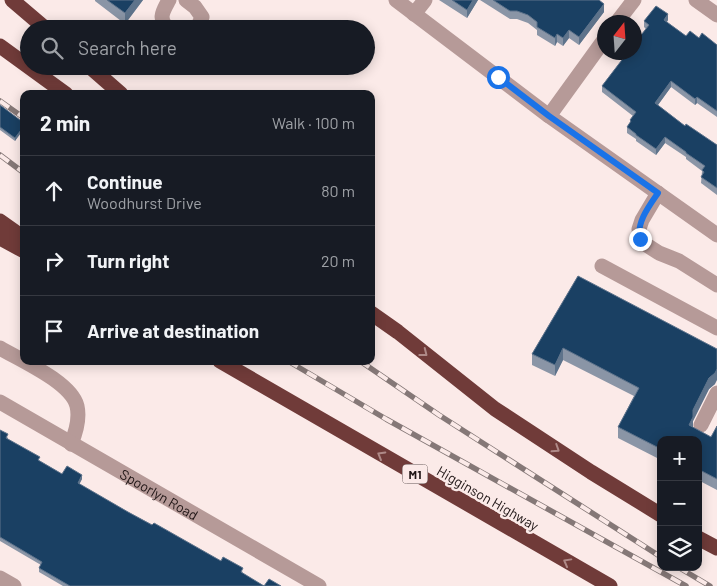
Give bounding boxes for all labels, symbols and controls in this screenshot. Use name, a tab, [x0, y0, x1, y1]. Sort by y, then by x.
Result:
north arrow	[597, 15, 642, 60]
search box	[20, 20, 375, 75]
icon: search	[38, 34, 66, 62]
text: Search here	[78, 36, 177, 59]
route start	[487, 66, 510, 89]
text: 2 min	[40, 110, 90, 135]
text: Walk · 100 m	[272, 113, 355, 132]
text: Continue	[87, 170, 163, 193]
icon: ahead	[40, 177, 68, 205]
text: 80 m	[321, 181, 355, 200]
text: Woodhurst Drive	[87, 193, 202, 212]
route end	[629, 228, 652, 251]
icon: right	[40, 247, 68, 275]
text: Turn right	[87, 249, 169, 272]
text: 20 m	[321, 251, 355, 270]
icon: arrive	[40, 317, 68, 345]
text: Arrive at destination	[87, 319, 259, 342]
one-way arrow	[419, 347, 428, 356]
map controls	[657, 436, 702, 571]
button: +	[657, 436, 702, 481]
one-way arrow	[550, 442, 559, 452]
one-way arrow	[378, 451, 387, 461]
street label: Higginson Highway	[434, 462, 542, 534]
road number: M1	[402, 464, 428, 484]
street label: Spoorlyn Road	[117, 465, 201, 523]
button: −	[657, 481, 702, 526]
button: layers	[657, 526, 702, 571]
one-way arrow	[564, 558, 573, 568]

